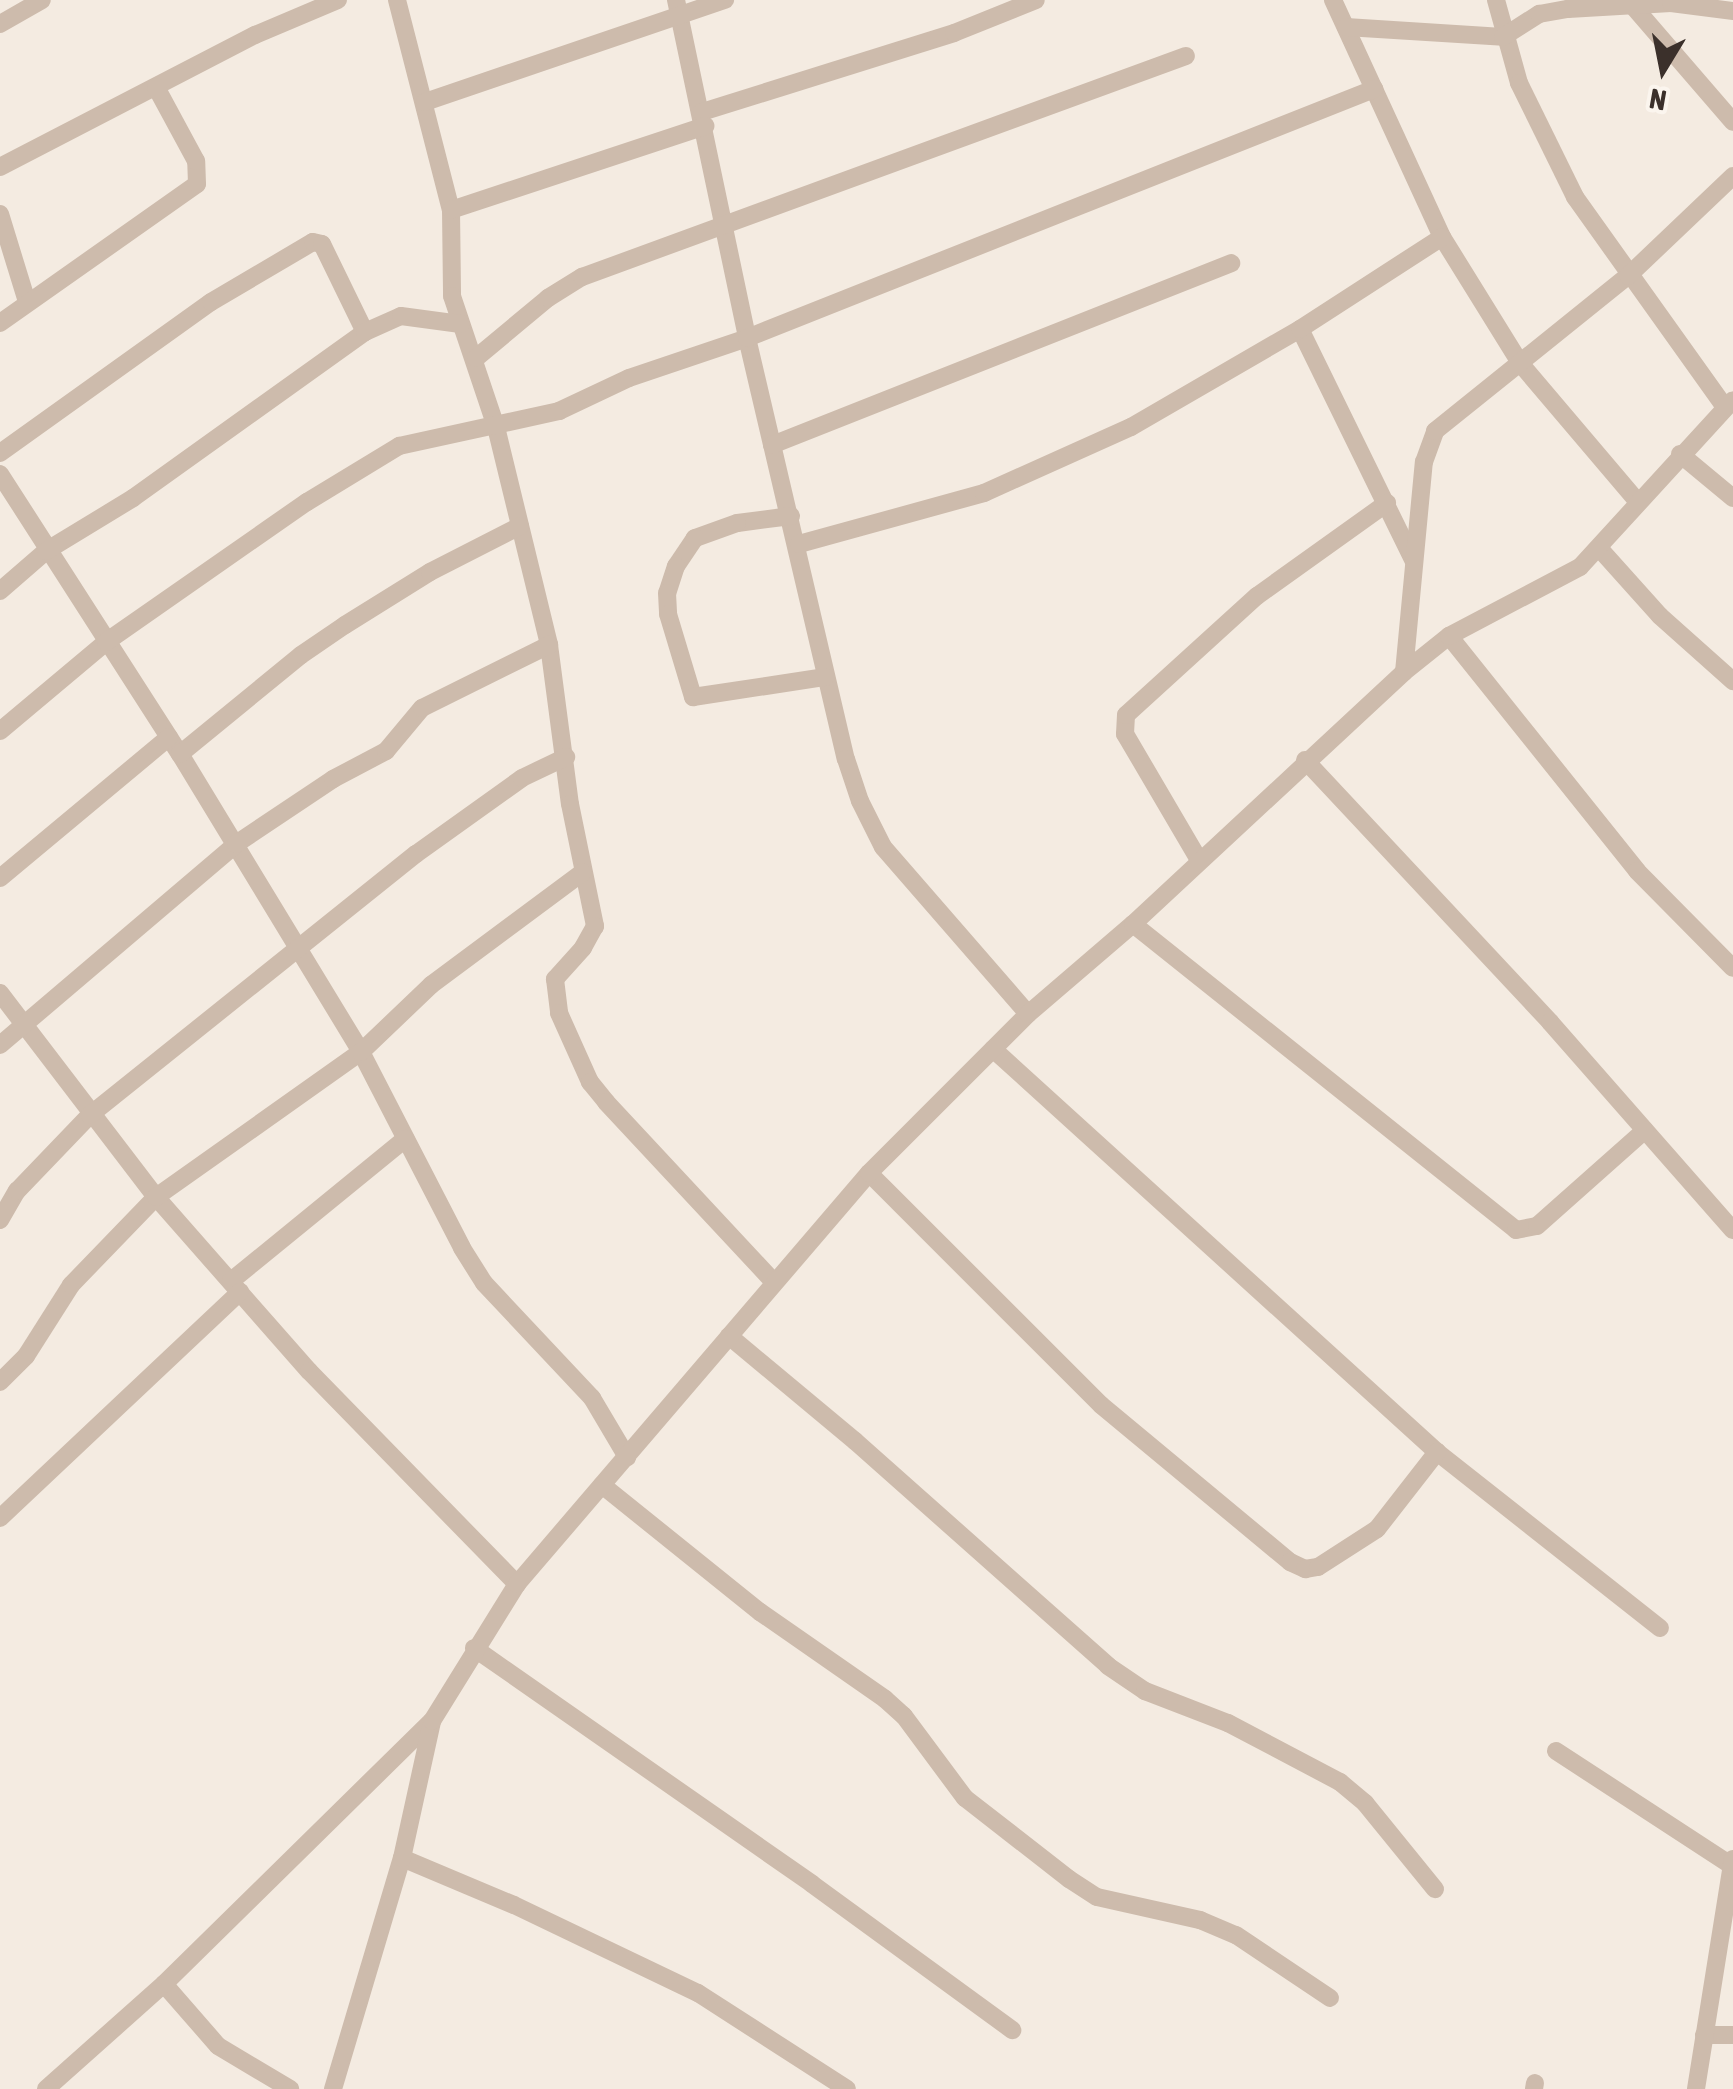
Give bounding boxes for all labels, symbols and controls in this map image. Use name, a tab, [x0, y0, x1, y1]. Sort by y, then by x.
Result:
north arrow	[1613, 20, 1713, 120]
text: N	[1647, 82, 1669, 117]

